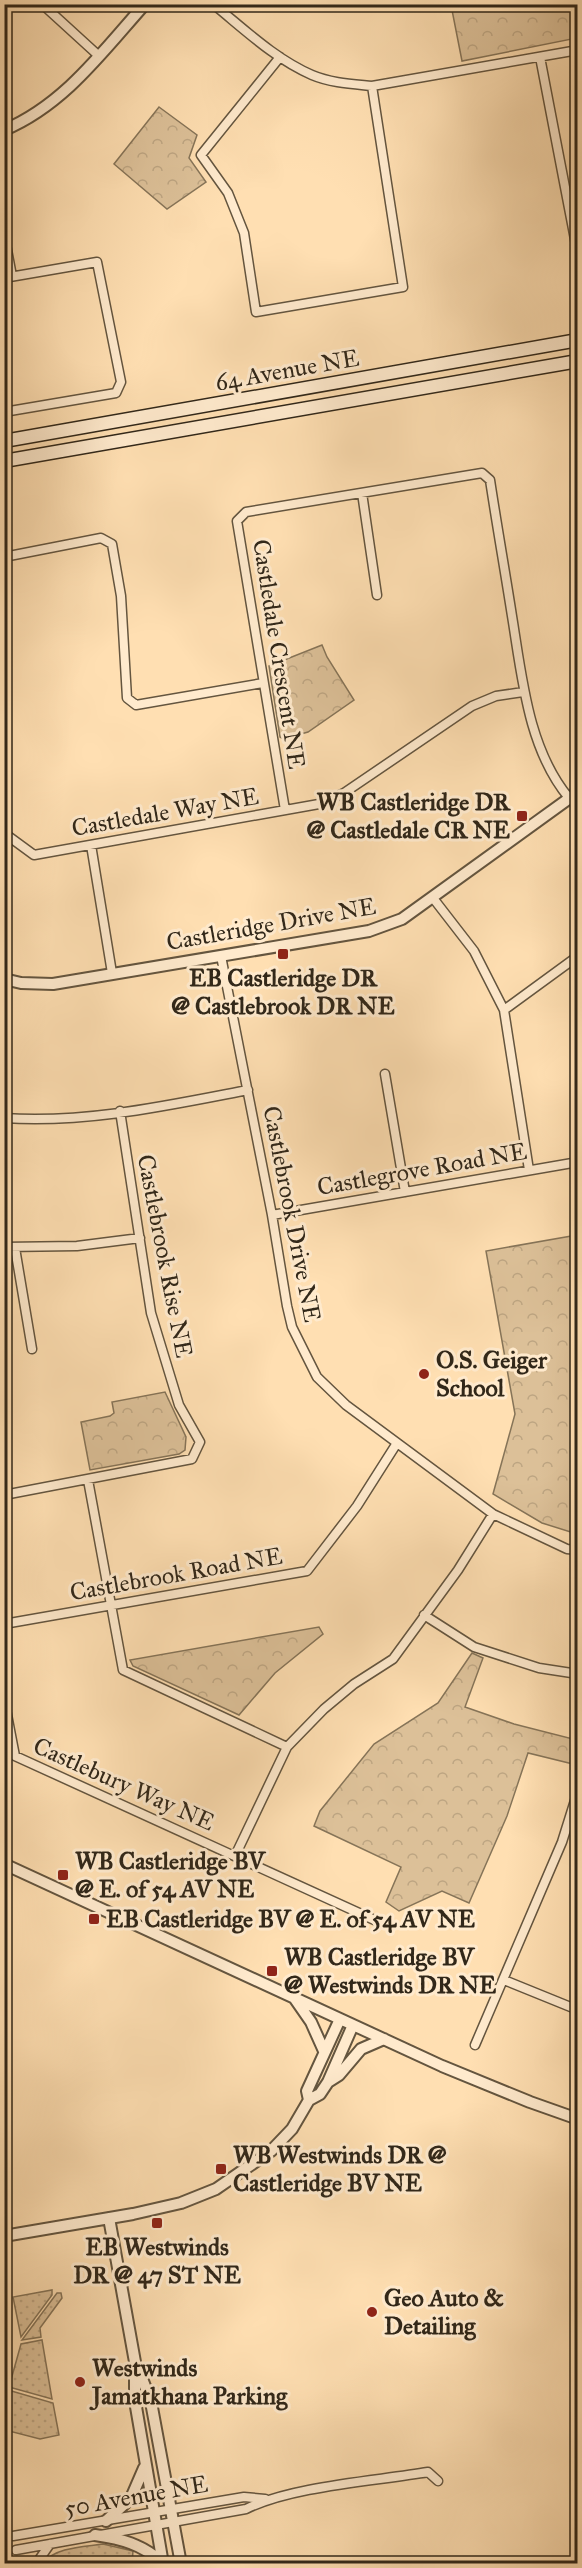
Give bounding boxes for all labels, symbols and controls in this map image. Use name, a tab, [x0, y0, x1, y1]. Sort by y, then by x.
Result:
street label: 64 Avenue NE	[213, 343, 361, 397]
street label: Castledale Crescent NE	[246, 537, 312, 771]
street label: Castledale Way NE	[69, 781, 261, 843]
place label: WB Castleridge DR @ Castledale CR NE	[306, 787, 511, 845]
marker: WB Castleridge DR @ Castledale CR NE	[515, 809, 529, 823]
street label: Castleridge Drive NE	[164, 891, 378, 957]
marker: EB Castleridge DR @ Castlebrook DR NE	[276, 947, 290, 961]
place label: EB Castleridge DR @ Castlebrook DR NE	[171, 963, 395, 1021]
street label: Castlebrook Drive NE	[256, 1103, 328, 1325]
street label: Castlegrove Road NE	[315, 1136, 529, 1202]
street label: Castlebrook Rise NE	[131, 1152, 199, 1360]
place label: O.S. Geiger School	[436, 1345, 548, 1403]
marker: O.S. Geiger School	[417, 1367, 431, 1381]
street label: Castlebrook Road NE	[67, 1541, 285, 1607]
street label: Castlebury Way NE	[29, 1731, 219, 1837]
place label: WB Castleridge BV @ E. of 54 AV NE	[75, 1846, 266, 1904]
marker: WB Castleridge BV @ E. of 54 AV NE	[56, 1868, 70, 1882]
place label: EB Castleridge BV @ E. of 54 AV NE	[106, 1904, 475, 1934]
marker: EB Castleridge BV @ E. of 54 AV NE	[87, 1912, 101, 1926]
place label: WB Castleridge BV @ Westwinds DR NE	[284, 1942, 496, 2000]
marker: WB Castleridge BV @ Westwinds DR NE	[265, 1964, 279, 1978]
place label: WB Westwinds DR @ Castleridge BV NE	[233, 2140, 447, 2198]
marker: WB Westwinds DR @ Castleridge BV NE	[214, 2162, 228, 2176]
marker: EB Westwinds DR @ 47 ST NE	[150, 2216, 164, 2230]
place label: EB Westwinds DR @ 47 ST NE	[73, 2232, 241, 2290]
place label: Geo Auto & Detailing	[384, 2283, 504, 2341]
marker: Geo Auto & Detailing	[365, 2305, 379, 2319]
place label: Westwinds Jamatkhana Parking	[89, 2353, 288, 2411]
marker: Westwinds Jamatkhana Parking	[73, 2375, 87, 2389]
street label: 50 Avenue NE	[62, 2469, 210, 2523]

